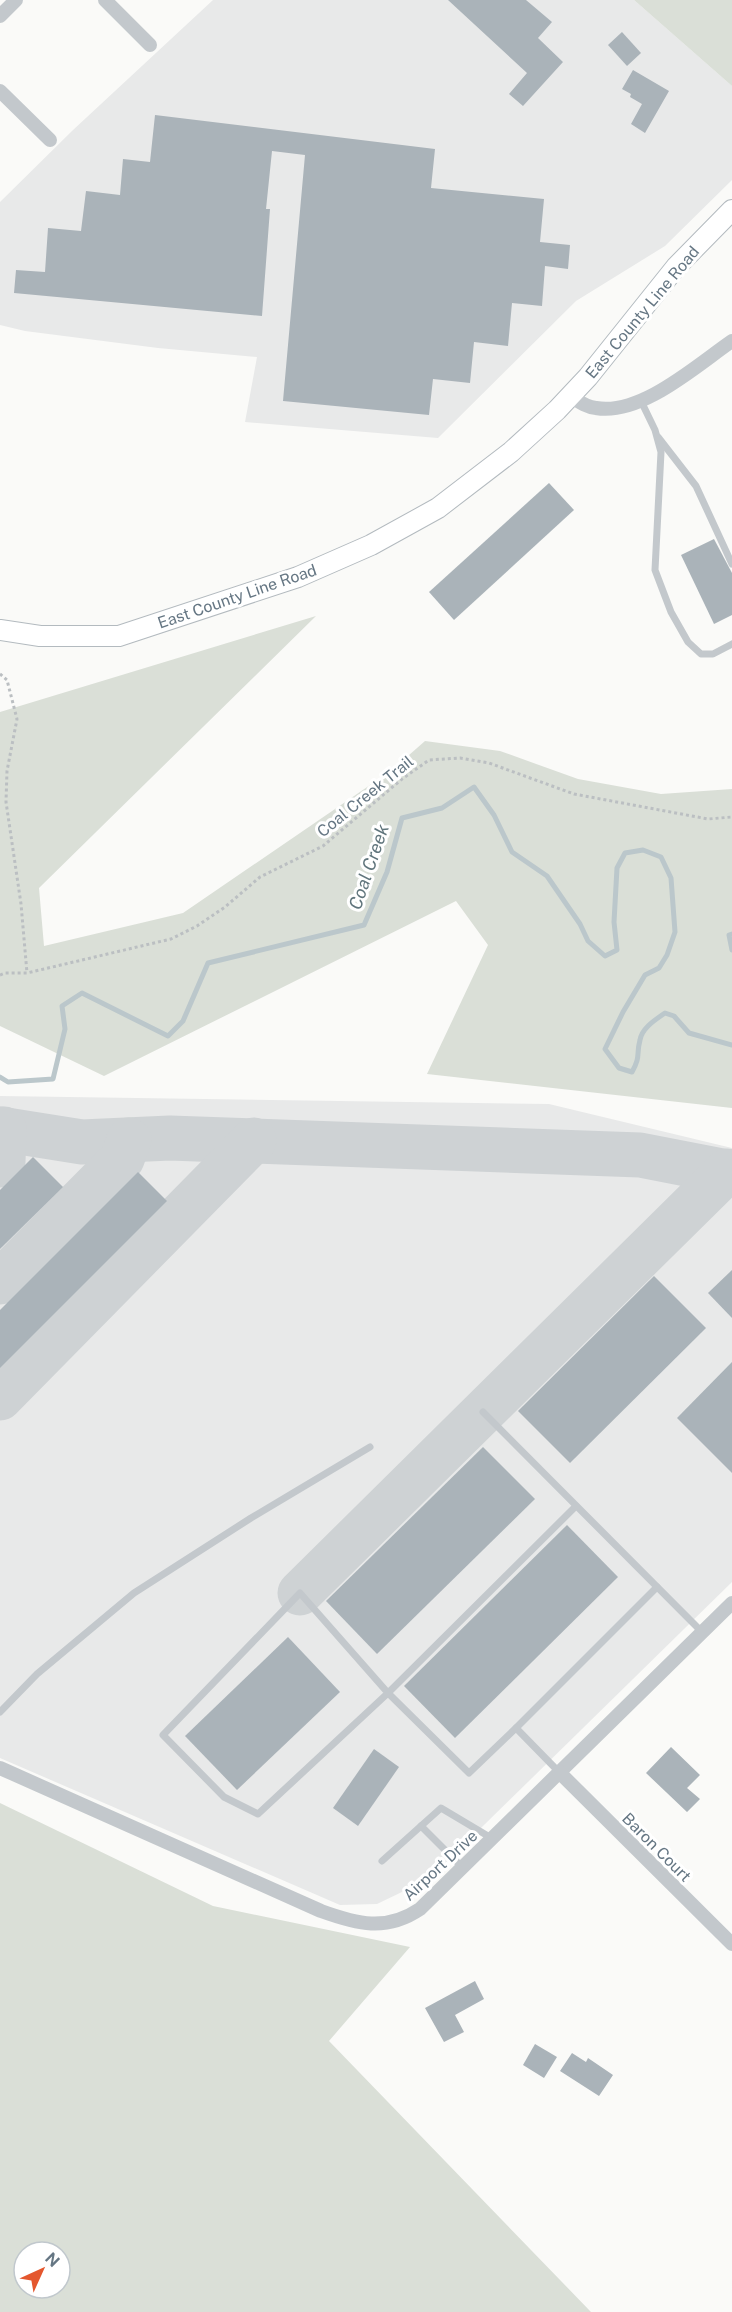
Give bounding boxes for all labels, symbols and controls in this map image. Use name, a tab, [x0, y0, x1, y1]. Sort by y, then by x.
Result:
street label: East County Line Road	[581, 242, 703, 382]
street label: East County Line Road	[155, 560, 319, 633]
street label: Coal Creek Trail	[313, 752, 417, 841]
water label: Coal Creek	[344, 821, 393, 912]
street label: Baron Court	[618, 1809, 695, 1886]
street label: Airport Drive	[399, 1826, 481, 1905]
north arrow	[12, 2240, 72, 2300]
text: N	[41, 2249, 63, 2271]

